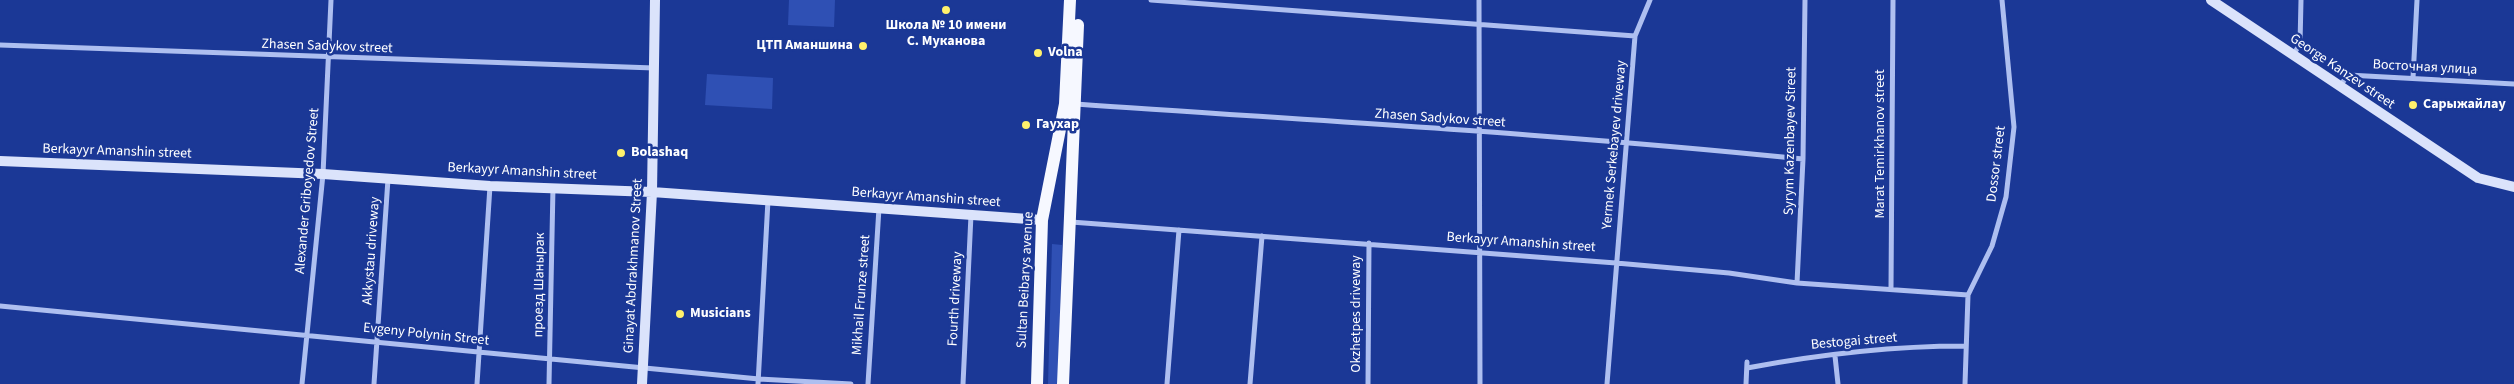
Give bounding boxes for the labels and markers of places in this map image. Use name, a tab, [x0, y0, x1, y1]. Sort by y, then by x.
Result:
marker: Школа № 10 имени С. Муканова	[940, 4, 952, 16]
place label: Школа № 10 имени С. Муканова	[886, 18, 1006, 50]
place label: ЦТП Аманшина	[756, 38, 853, 54]
marker: ЦТП Аманшина	[857, 40, 869, 52]
place label: Volna	[1048, 45, 1083, 61]
marker: Volna	[1032, 47, 1044, 59]
place label: Сарыжайлау	[2423, 97, 2506, 113]
marker: Сарыжайлау	[2407, 99, 2419, 111]
place label: Гаухар	[1036, 117, 1079, 133]
marker: Гаухар	[1020, 119, 1032, 131]
place label: Bolashaq	[631, 145, 688, 161]
marker: Bolashaq	[615, 147, 627, 159]
place label: Musicians	[690, 306, 751, 322]
marker: Musicians	[674, 308, 686, 320]

